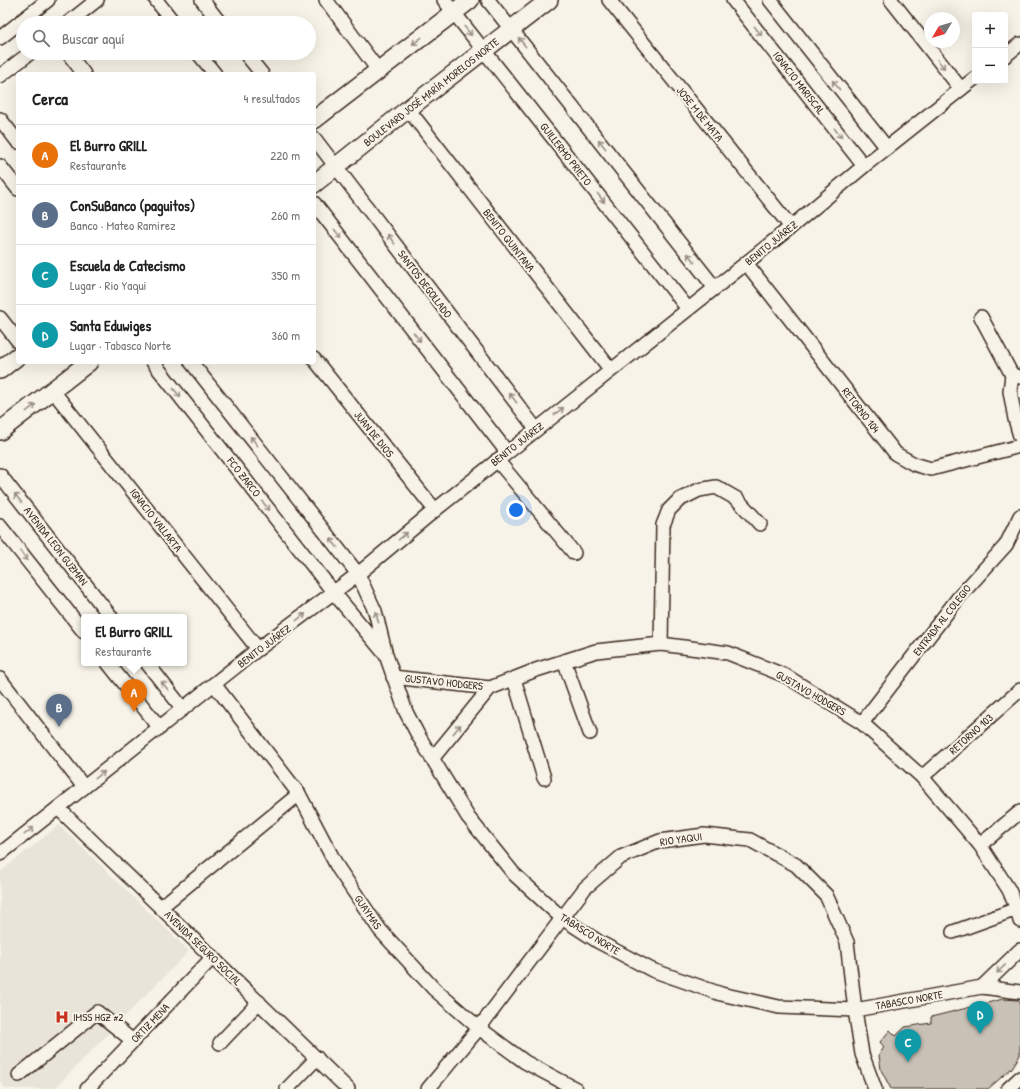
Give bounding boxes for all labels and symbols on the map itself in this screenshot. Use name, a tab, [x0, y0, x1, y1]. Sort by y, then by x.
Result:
north arrow	[924, 12, 960, 48]
one-way arrow	[464, 25, 472, 36]
one-way arrow	[753, 25, 762, 36]
street label: BOULEVARD JOSÉ MARÍA MORELOS NORTE	[360, 35, 502, 149]
one-way arrow	[411, 37, 422, 45]
one-way arrow	[518, 37, 526, 48]
street label: IGNACIO MARISCAL	[770, 49, 828, 117]
one-way arrow	[936, 58, 945, 69]
one-way arrow	[832, 79, 841, 90]
street label: JOSE M DE MATA	[674, 84, 727, 145]
street label: GUILLERMO PRIETO	[537, 120, 595, 188]
one-way arrow	[834, 127, 842, 138]
one-way arrow	[598, 139, 606, 150]
one-way arrow	[597, 193, 605, 204]
street label: BENITO QUINTANA	[480, 206, 538, 275]
street label: BENITO JUÁREZ	[742, 217, 800, 268]
one-way arrow	[334, 228, 342, 239]
one-way arrow	[387, 234, 396, 245]
street label: SANTOS DEGOLLADO	[395, 247, 455, 321]
one-way arrow	[687, 252, 695, 263]
one-way arrow	[413, 331, 421, 342]
street label: RETORNO 104	[839, 385, 883, 435]
one-way arrow	[173, 387, 181, 398]
one-way arrow	[508, 393, 517, 404]
one-way arrow	[25, 403, 36, 412]
one-way arrow	[554, 407, 565, 415]
street label: JUAN DE DIOS	[351, 408, 397, 460]
street label: BENITO JUÁREZ	[488, 419, 547, 469]
one-way arrow	[249, 436, 258, 447]
street label: FCO ZARCO	[223, 453, 264, 500]
street label: IGNACIO VALLARTA	[127, 485, 186, 555]
one-way arrow	[14, 493, 22, 504]
one-way arrow	[262, 500, 270, 511]
your location	[506, 500, 526, 520]
street label: AVENIDA LEON GUZMAN	[21, 504, 91, 588]
one-way arrow	[398, 532, 408, 541]
one-way arrow	[330, 538, 339, 549]
one-way arrow	[20, 551, 29, 562]
street label: ENTRADA AL COLEGIO	[910, 582, 974, 658]
one-way arrow	[372, 611, 380, 624]
one-way arrow	[296, 613, 307, 621]
street label: BENITO JUÁREZ	[234, 621, 294, 671]
street label: GUSTAVO HODGERS	[774, 667, 848, 719]
street label: GUSTAVO HODGERS	[404, 671, 484, 693]
pin: A	[121, 679, 147, 712]
one-way arrow	[161, 681, 170, 692]
pin: B	[46, 694, 72, 727]
street label: RETORNO 103	[946, 711, 996, 757]
one-way arrow	[452, 723, 461, 734]
one-way arrow	[94, 771, 105, 779]
one-way arrow	[24, 826, 35, 835]
street label: RIO YAQUI	[659, 829, 703, 849]
street label: GUAYMAS	[351, 892, 385, 932]
street label: AVENIDA SEGURO SOCIAL	[161, 908, 245, 988]
street label: TABASCO NORTE	[557, 910, 623, 958]
one-way arrow	[996, 964, 1006, 974]
street label: TABASCO NORTE	[874, 987, 944, 1013]
street label: ORTIZ MENA	[128, 1000, 173, 1046]
pin: D	[967, 1001, 993, 1034]
hospital icon: IMSS HGZ #2	[54, 1009, 70, 1025]
place label: IMSS HGZ #2	[73, 1010, 123, 1024]
pin: C	[895, 1029, 921, 1062]

